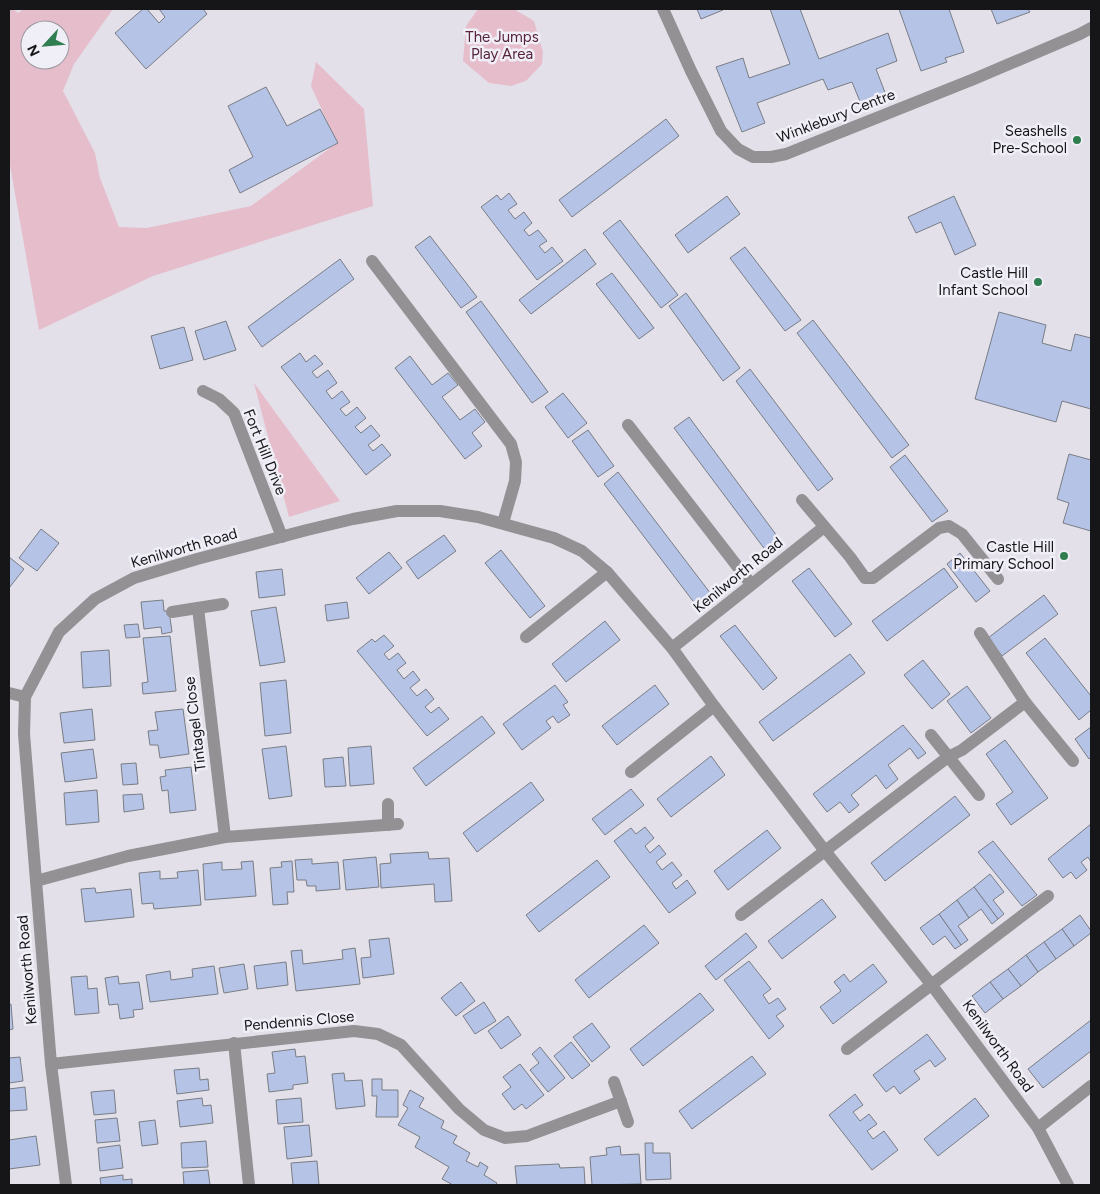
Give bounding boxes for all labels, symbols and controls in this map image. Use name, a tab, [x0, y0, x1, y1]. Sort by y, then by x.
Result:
north arrow	[20, 20, 70, 70]
park label: The Jumps Play Area	[465, 28, 539, 63]
text: N	[24, 42, 44, 59]
street label: Winklebury Centre	[774, 85, 898, 147]
place label: Seashells Pre-School	[992, 122, 1067, 157]
marker: Seashells Pre-School	[1071, 134, 1083, 146]
place label: Castle Hill Infant School	[938, 264, 1028, 299]
marker: Castle Hill Infant School	[1032, 276, 1044, 288]
street label: Fort Hill Drive	[240, 406, 290, 498]
street label: Kenilworth Road	[129, 524, 239, 572]
street label: Kenilworth Road	[690, 533, 786, 617]
place label: Castle Hill Primary School	[953, 538, 1054, 573]
marker: Castle Hill Primary School	[1058, 550, 1070, 562]
street label: Tintagel Close	[180, 676, 210, 772]
street label: Kenilworth Road	[13, 914, 41, 1026]
street label: Kenilworth Road	[958, 996, 1038, 1096]
street label: Pendennis Close	[243, 1007, 355, 1035]

